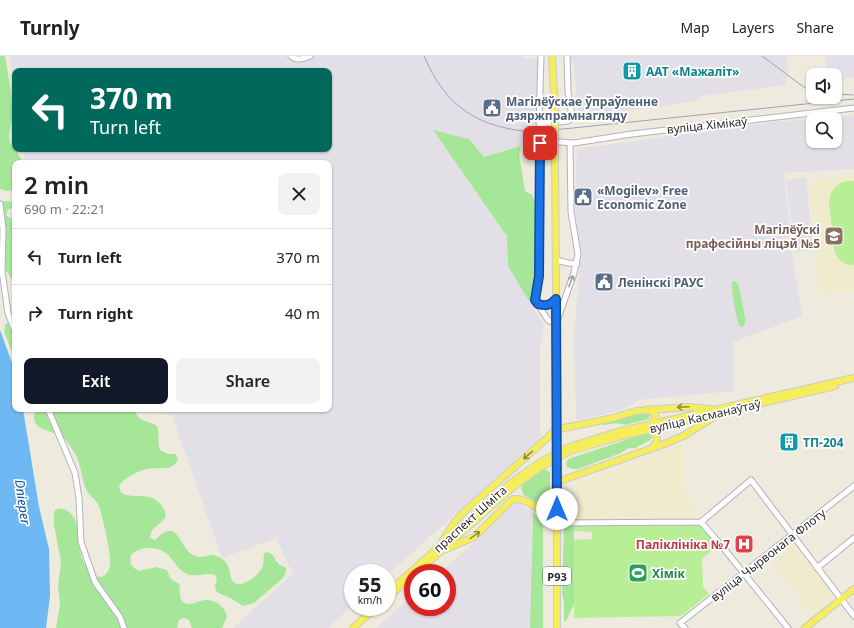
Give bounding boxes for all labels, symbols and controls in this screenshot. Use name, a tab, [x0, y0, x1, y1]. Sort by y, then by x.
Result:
text: Turnly	[20, 15, 80, 41]
text: Map	[681, 18, 710, 37]
text: Layers	[732, 18, 774, 37]
text: Share	[796, 18, 834, 37]
building icon: ААТ «Мажаліт»	[621, 60, 643, 82]
place label: ААТ «Мажаліт»	[646, 63, 739, 80]
map controls	[806, 68, 842, 148]
button: sound	[806, 68, 842, 104]
text: 370 m	[90, 79, 173, 117]
icon: left	[24, 84, 76, 136]
place label: Магілёўскае ўпраўленне дзяржпрамнагляду	[506, 93, 658, 124]
public building icon: Магілёўскае ўпраўленне дзяржпрамнагляду	[481, 97, 503, 119]
street label: вуліца Хімікаў	[666, 112, 749, 138]
button: search	[806, 112, 842, 148]
text: Turn left	[90, 115, 161, 139]
pin	[523, 126, 557, 160]
icon: arrive	[529, 132, 551, 154]
text: 2 min	[24, 168, 89, 201]
button: close	[278, 173, 320, 215]
place label: «Mogilev» Free Economic Zone	[597, 182, 688, 213]
public building icon: «Mogilev» Free Economic Zone	[572, 186, 594, 208]
text: 690 m · 22:21	[24, 200, 105, 218]
place label: Магілёўскі прафесійны ліцэй №5	[686, 221, 820, 252]
school or university icon: Магілёўскі прафесійны ліцэй №5	[823, 225, 845, 247]
icon: left	[24, 246, 46, 268]
text: Turn left	[58, 247, 122, 267]
text: 370 m	[276, 247, 320, 267]
public building icon: Ленінскі РАУС	[593, 271, 615, 293]
place label: Ленінскі РАУС	[618, 274, 704, 291]
one-way arrow	[568, 275, 575, 287]
icon: right	[24, 302, 46, 324]
text: Turn right	[58, 303, 133, 323]
text: 40 m	[285, 303, 320, 323]
button: Exit	[24, 358, 168, 404]
button: Share	[176, 358, 320, 404]
street label: вуліца Касманаўтаў	[648, 395, 763, 437]
one-way arrow	[677, 404, 690, 411]
building icon: ТП-204	[778, 431, 800, 453]
place label: ТП-204	[803, 434, 844, 451]
one-way arrow	[523, 451, 533, 460]
water label: Dnieper	[11, 478, 35, 526]
street label: праспект Шміта	[430, 482, 510, 556]
position arrow	[536, 488, 578, 530]
street label: вуліца Чырвонага Флоту	[707, 504, 830, 605]
one-way arrow	[470, 531, 481, 539]
hospital icon: Паліклініка №7	[733, 533, 755, 555]
place label: Паліклініка №7	[636, 536, 730, 553]
sports icon: Хімік	[627, 562, 649, 584]
speed limit sign: 60	[404, 564, 456, 616]
place label: Хімік	[652, 565, 685, 582]
road number: Р93	[543, 567, 571, 585]
text: 55	[359, 571, 381, 598]
text: km/h	[358, 593, 382, 607]

